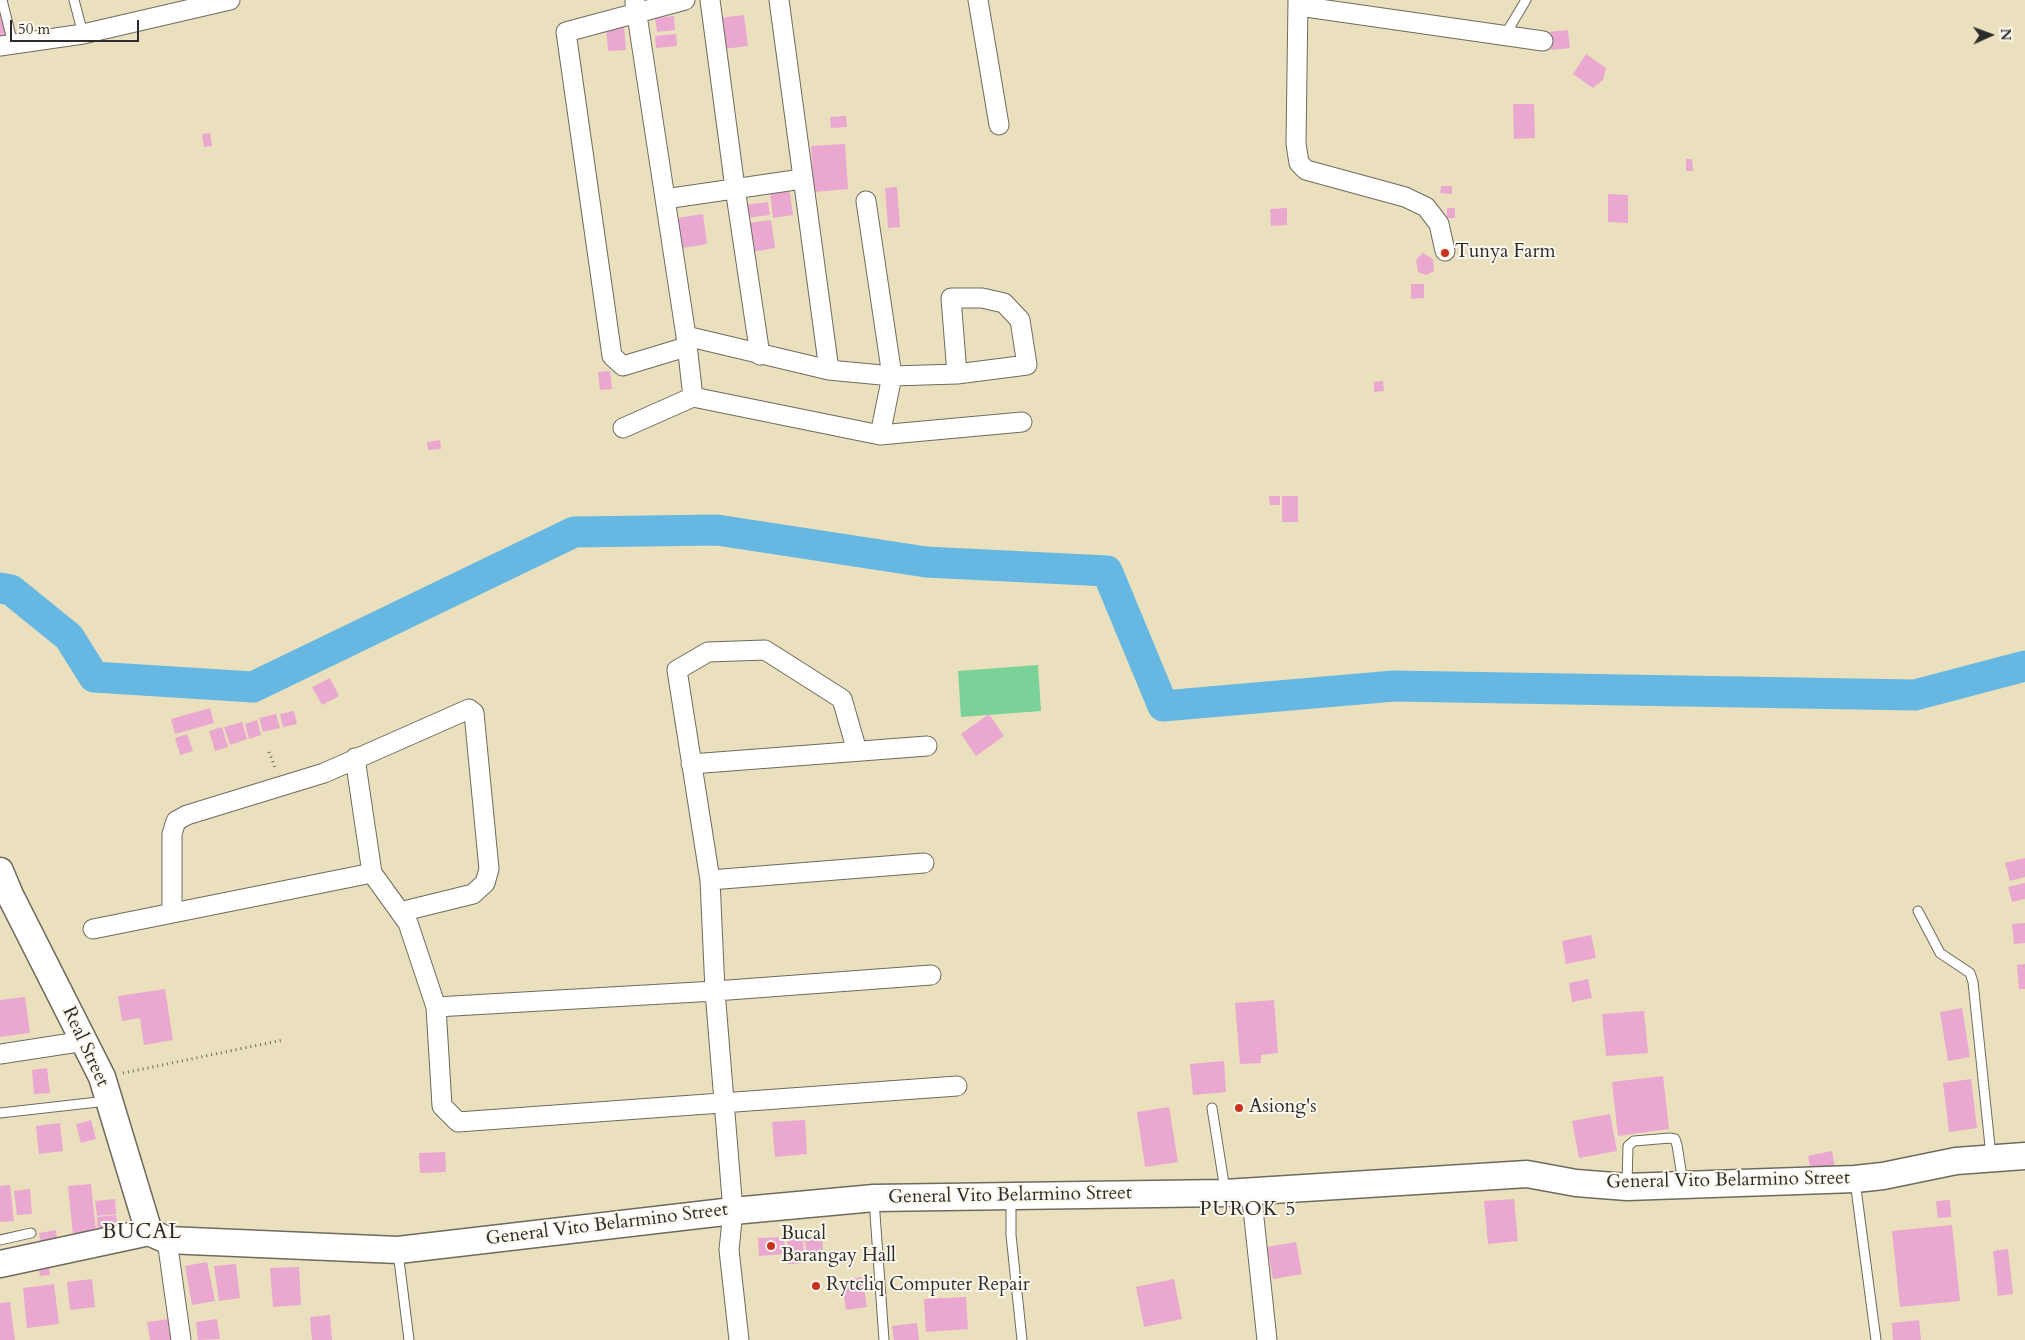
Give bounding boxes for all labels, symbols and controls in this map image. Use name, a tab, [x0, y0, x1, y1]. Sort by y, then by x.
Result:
scale bar	[12, 10, 141, 42]
north arrow	[1965, 10, 2015, 60]
text: 50 m	[18, 19, 50, 39]
text: N	[1996, 28, 2015, 41]
place label: Tunya Farm	[1455, 242, 1556, 264]
marker: Tunya Farm	[1439, 247, 1451, 259]
street label: Real Street	[57, 1003, 113, 1091]
place label: Asiong's	[1249, 1097, 1317, 1119]
marker: Asiong's	[1233, 1102, 1245, 1114]
street label: General Vito Belarmino Street	[1606, 1167, 1850, 1195]
street label: General Vito Belarmino Street	[888, 1182, 1132, 1210]
district label: PUROK 5	[1199, 1198, 1297, 1222]
street label: General Vito Belarmino Street	[485, 1199, 729, 1251]
district label: BUCAL	[101, 1220, 183, 1246]
place label: Bucal Barangay Hall	[781, 1224, 896, 1268]
marker: Bucal Barangay Hall	[765, 1240, 777, 1252]
place label: Rytcliq Computer Repair	[826, 1275, 1030, 1297]
marker: Rytcliq Computer Repair	[810, 1280, 822, 1292]

